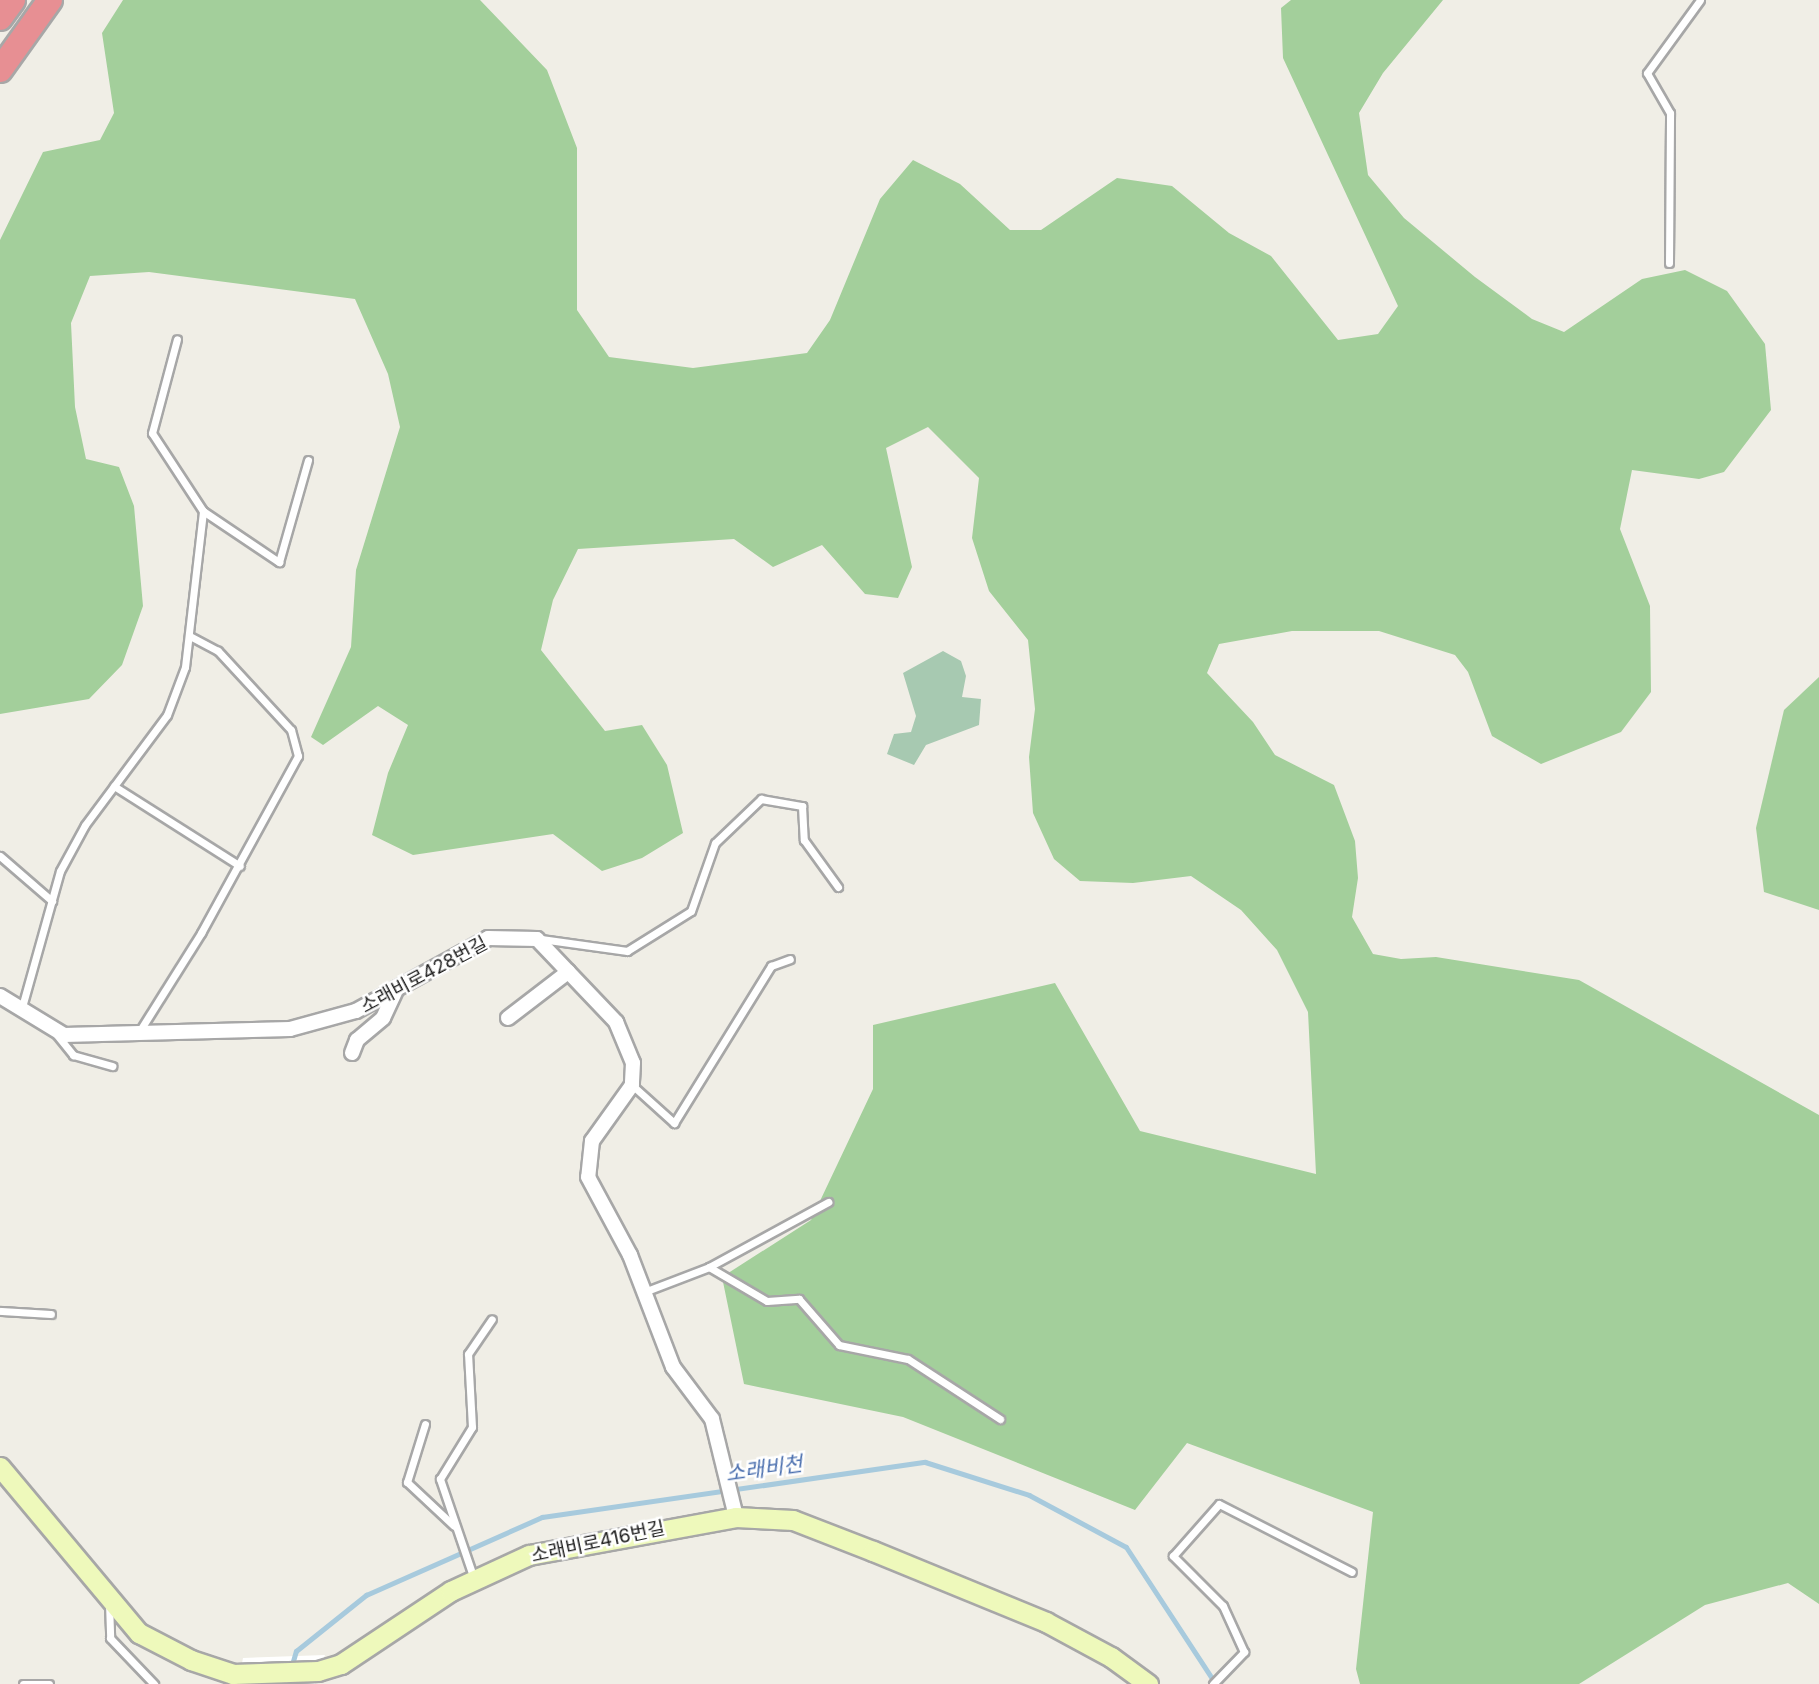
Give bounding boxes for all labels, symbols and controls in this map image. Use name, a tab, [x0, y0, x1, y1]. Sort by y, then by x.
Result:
street label: 소래비로428번길	[357, 932, 491, 1018]
water label: 소래비천	[724, 1451, 804, 1487]
street label: 소래비로416번길	[529, 1517, 667, 1567]

